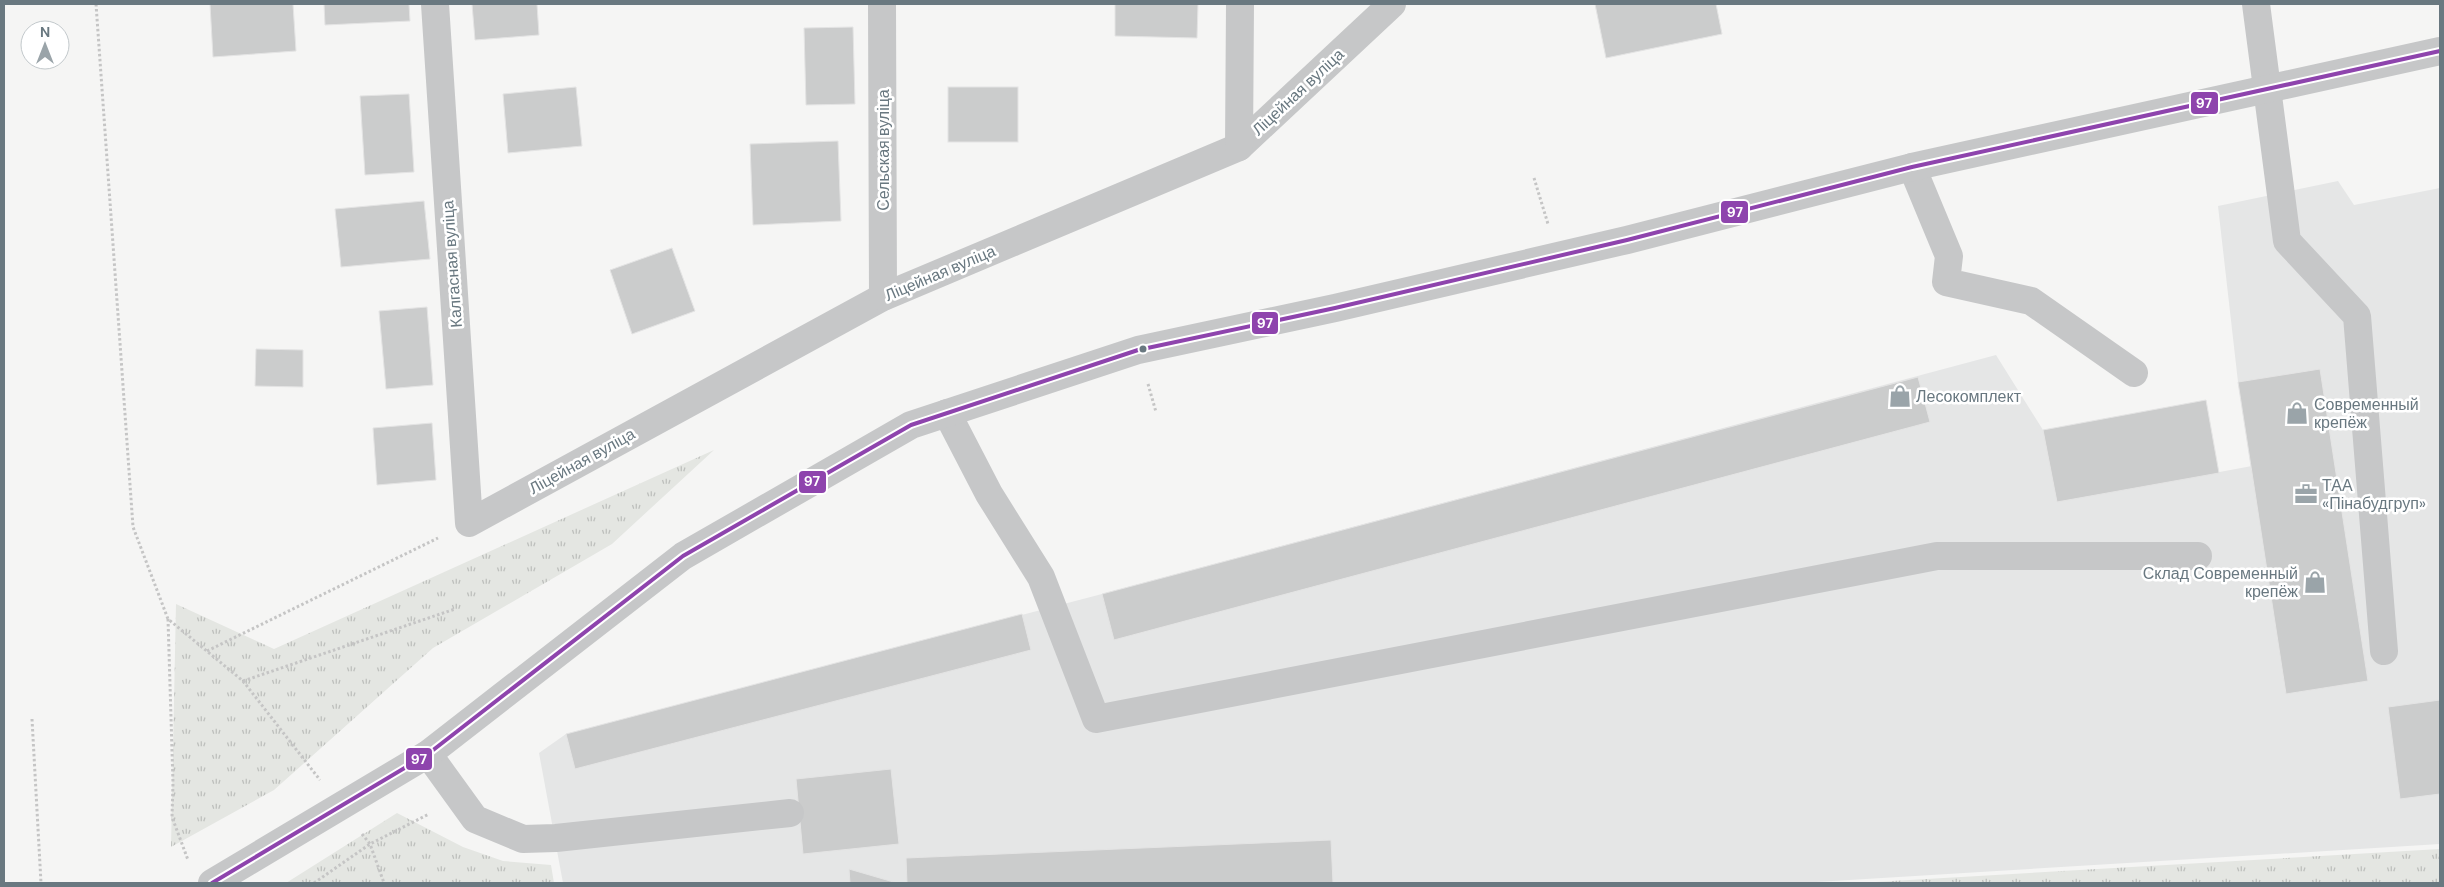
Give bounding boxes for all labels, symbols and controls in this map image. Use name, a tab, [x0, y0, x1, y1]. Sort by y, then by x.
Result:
north arrow	[20, 20, 70, 70]
text: N	[40, 23, 50, 41]
street label: Ліцейная вуліца	[1248, 44, 1348, 140]
street label: Сельская вуліца	[873, 89, 894, 211]
line badge: 97	[2190, 91, 2219, 115]
text: 97	[2196, 94, 2213, 112]
street label: Калгасная вуліца	[437, 200, 467, 328]
line badge: 97	[1720, 200, 1749, 224]
text: 97	[1727, 203, 1744, 221]
street label: Ліцейная вуліца	[881, 240, 999, 306]
line badge: 97	[1251, 311, 1279, 335]
text: 97	[1257, 314, 1274, 332]
unlabelled marker	[1138, 344, 1148, 354]
shop icon: Лесокомплект	[1887, 383, 1913, 409]
place label: Лесокомплект	[1916, 386, 2022, 407]
place label: Современный крепёж	[2314, 394, 2419, 433]
shop icon: Современный крепёж	[2284, 400, 2310, 426]
street label: Ліцейная вуліца	[525, 423, 639, 499]
line badge: 97	[798, 470, 827, 494]
text: 97	[804, 472, 821, 490]
place label: ТАА «Пінабудгруп»	[2322, 475, 2426, 514]
office icon: ТАА «Пінабудгруп»	[2293, 481, 2319, 507]
place label: Склад Современный крепёж	[2143, 563, 2298, 602]
shop icon: Склад Современный крепёж	[2302, 569, 2328, 595]
line badge: 97	[405, 747, 433, 771]
text: 97	[411, 750, 428, 768]

